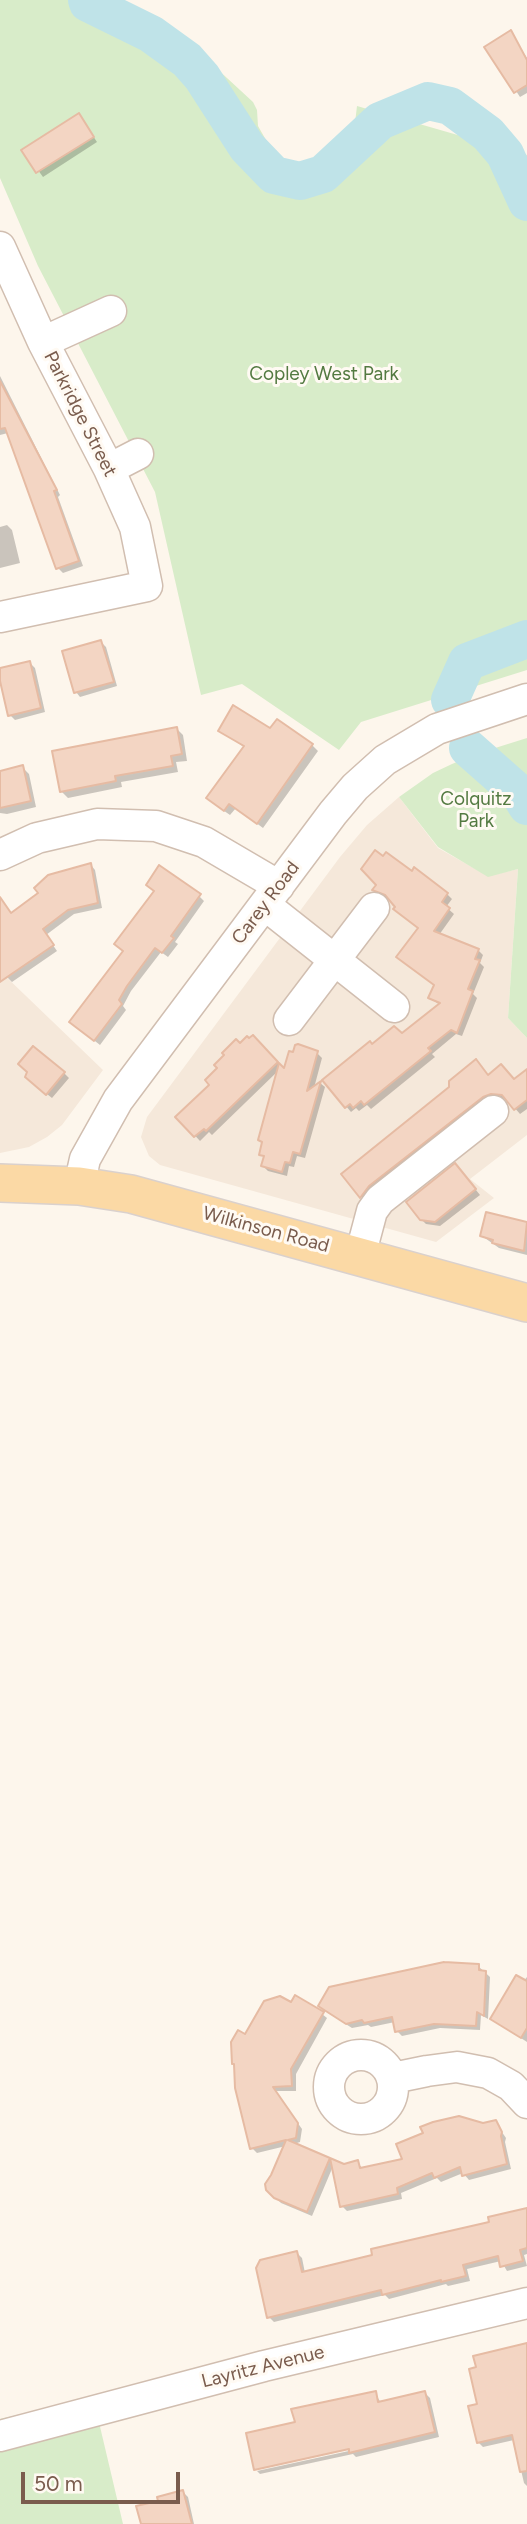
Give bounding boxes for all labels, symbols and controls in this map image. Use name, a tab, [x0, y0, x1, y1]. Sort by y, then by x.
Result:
street label: Parkridge Street	[39, 348, 121, 480]
park label: Copley West Park	[249, 363, 399, 385]
park label: Colquitz Park	[440, 788, 512, 832]
street label: Carey Road	[227, 857, 305, 949]
street label: Wilkinson Road	[200, 1202, 332, 1258]
street label: Layritz Avenue	[199, 2341, 327, 2393]
scale bar	[24, 2458, 184, 2502]
text: 50 m	[34, 2471, 83, 2496]

